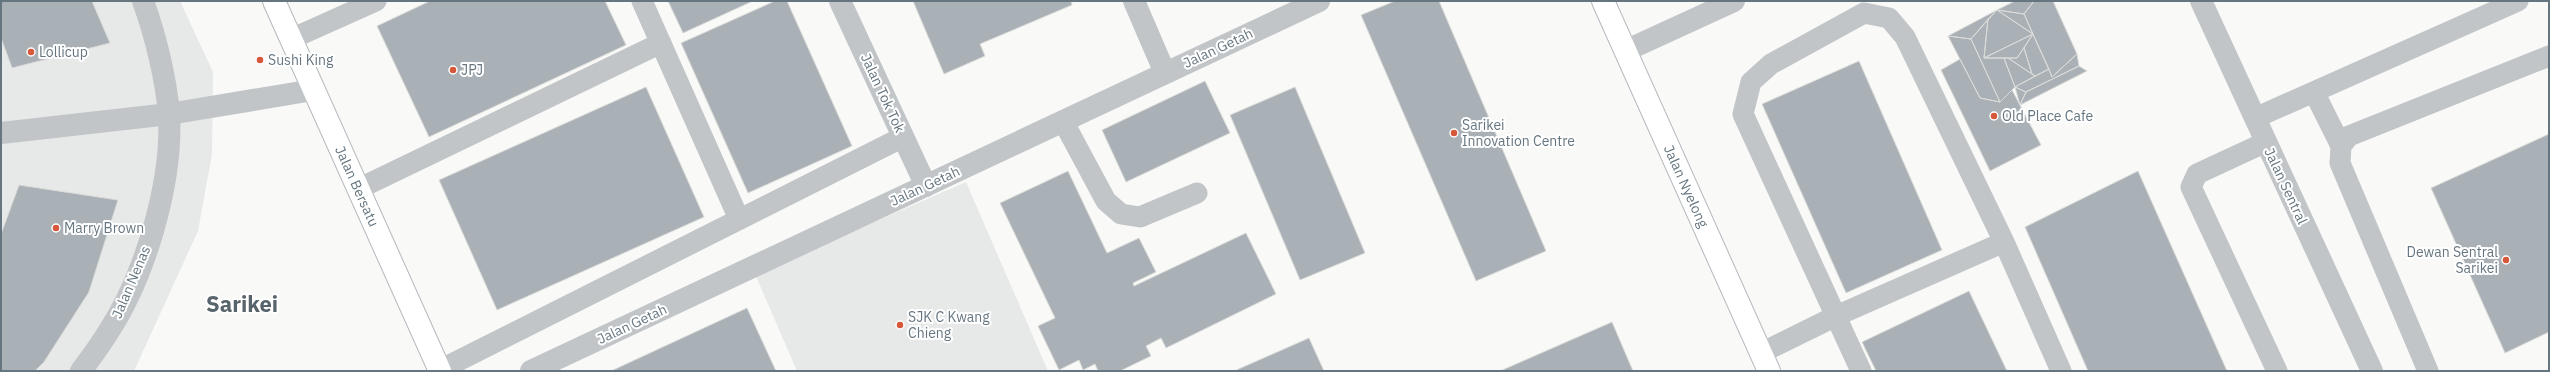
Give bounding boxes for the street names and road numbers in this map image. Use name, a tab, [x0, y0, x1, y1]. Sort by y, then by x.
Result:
street label: Jalan Getah	[1180, 24, 1256, 72]
street label: Jalan Tok Tok	[857, 51, 909, 136]
street label: Jalan Nyelong	[1660, 142, 1713, 231]
street label: Jalan Bersatu	[331, 143, 383, 229]
street label: Jalan Sentral	[2260, 145, 2312, 227]
street label: Jalan Getah	[887, 162, 963, 210]
street label: Jalan Nenas	[108, 243, 154, 321]
street label: Jalan Getah	[594, 300, 670, 348]

